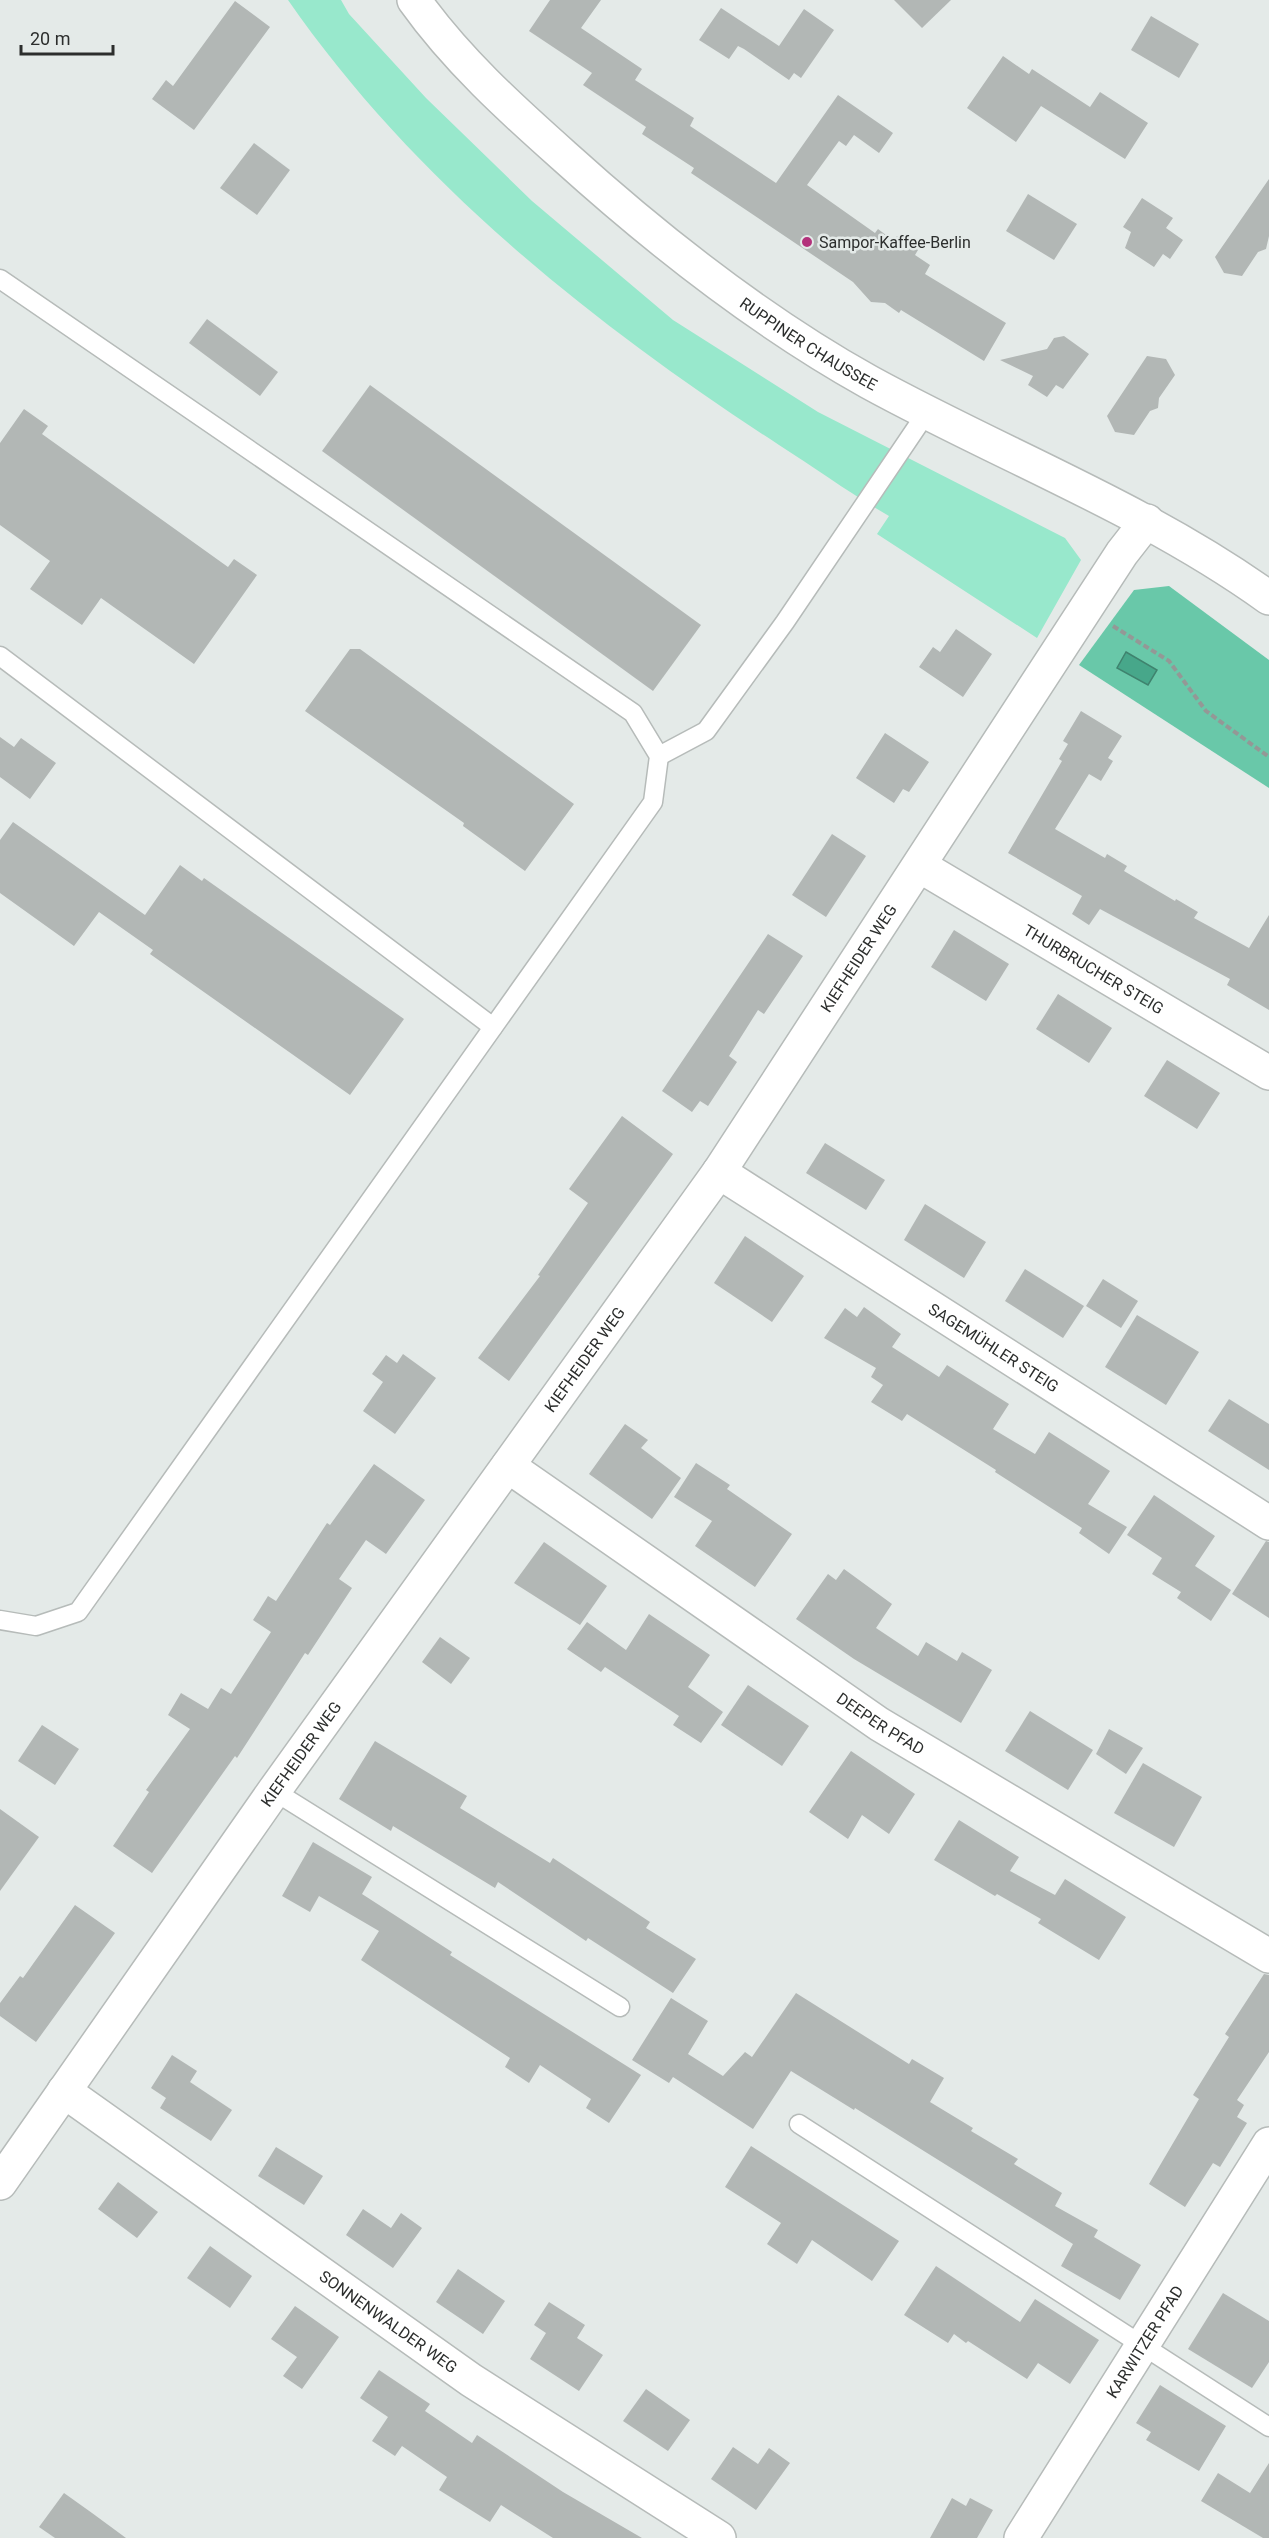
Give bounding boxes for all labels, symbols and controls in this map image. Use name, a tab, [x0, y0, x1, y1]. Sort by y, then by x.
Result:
scale bar	[21, 18, 112, 56]
text: 20 m	[30, 28, 70, 49]
place label: Sampor-Kaffee-Berlin	[819, 233, 971, 252]
marker: Sampor-Kaffee-Berlin	[800, 235, 814, 249]
street label: RUPPINER CHAUSSEE	[736, 294, 881, 395]
street label: KIEFHEIDER WEG	[817, 901, 901, 1016]
street label: THURBRUCHER STEIG	[1020, 921, 1167, 1018]
street label: SAGEMÜHLER STEIG	[925, 1299, 1062, 1396]
street label: KIEFHEIDER WEG	[541, 1303, 629, 1416]
street label: DEEPER PFAD	[833, 1689, 928, 1759]
street label: KIEFHEIDER WEG	[257, 1698, 345, 1810]
street label: SONNENWALDER WEG	[316, 2266, 461, 2377]
street label: KARWITZER PFAD	[1103, 2282, 1187, 2402]

